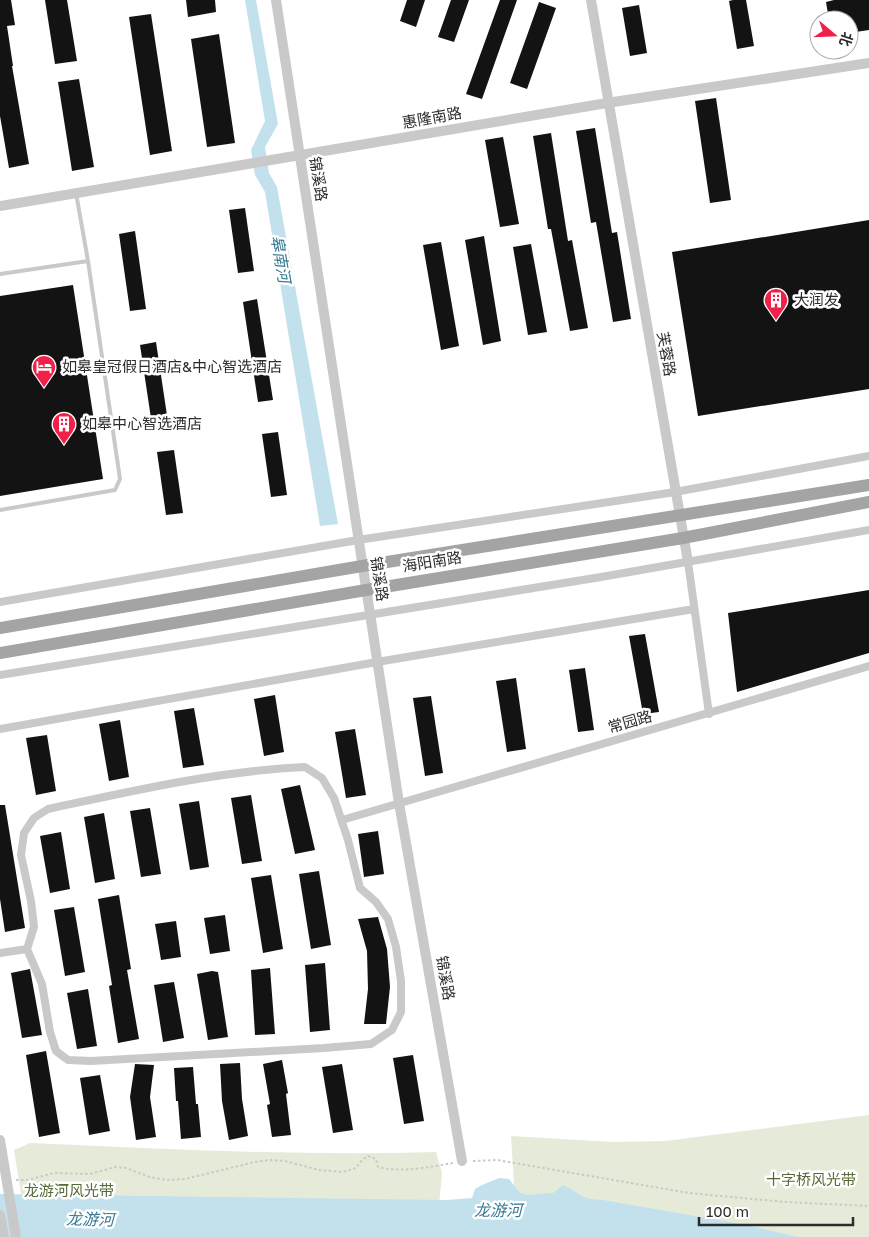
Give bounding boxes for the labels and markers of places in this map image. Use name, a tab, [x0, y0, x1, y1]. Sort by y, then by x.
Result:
building icon: 大润发	[763, 287, 789, 321]
place label: 大润发	[794, 290, 839, 308]
hotel icon: 如皋皇冠假日酒店&中心智选酒店	[31, 354, 57, 388]
place label: 如皋皇冠假日酒店&中心智选酒店	[62, 357, 282, 375]
building icon: 如皋中心智选酒店	[51, 411, 77, 445]
place label: 如皋中心智选酒店	[82, 414, 202, 432]

